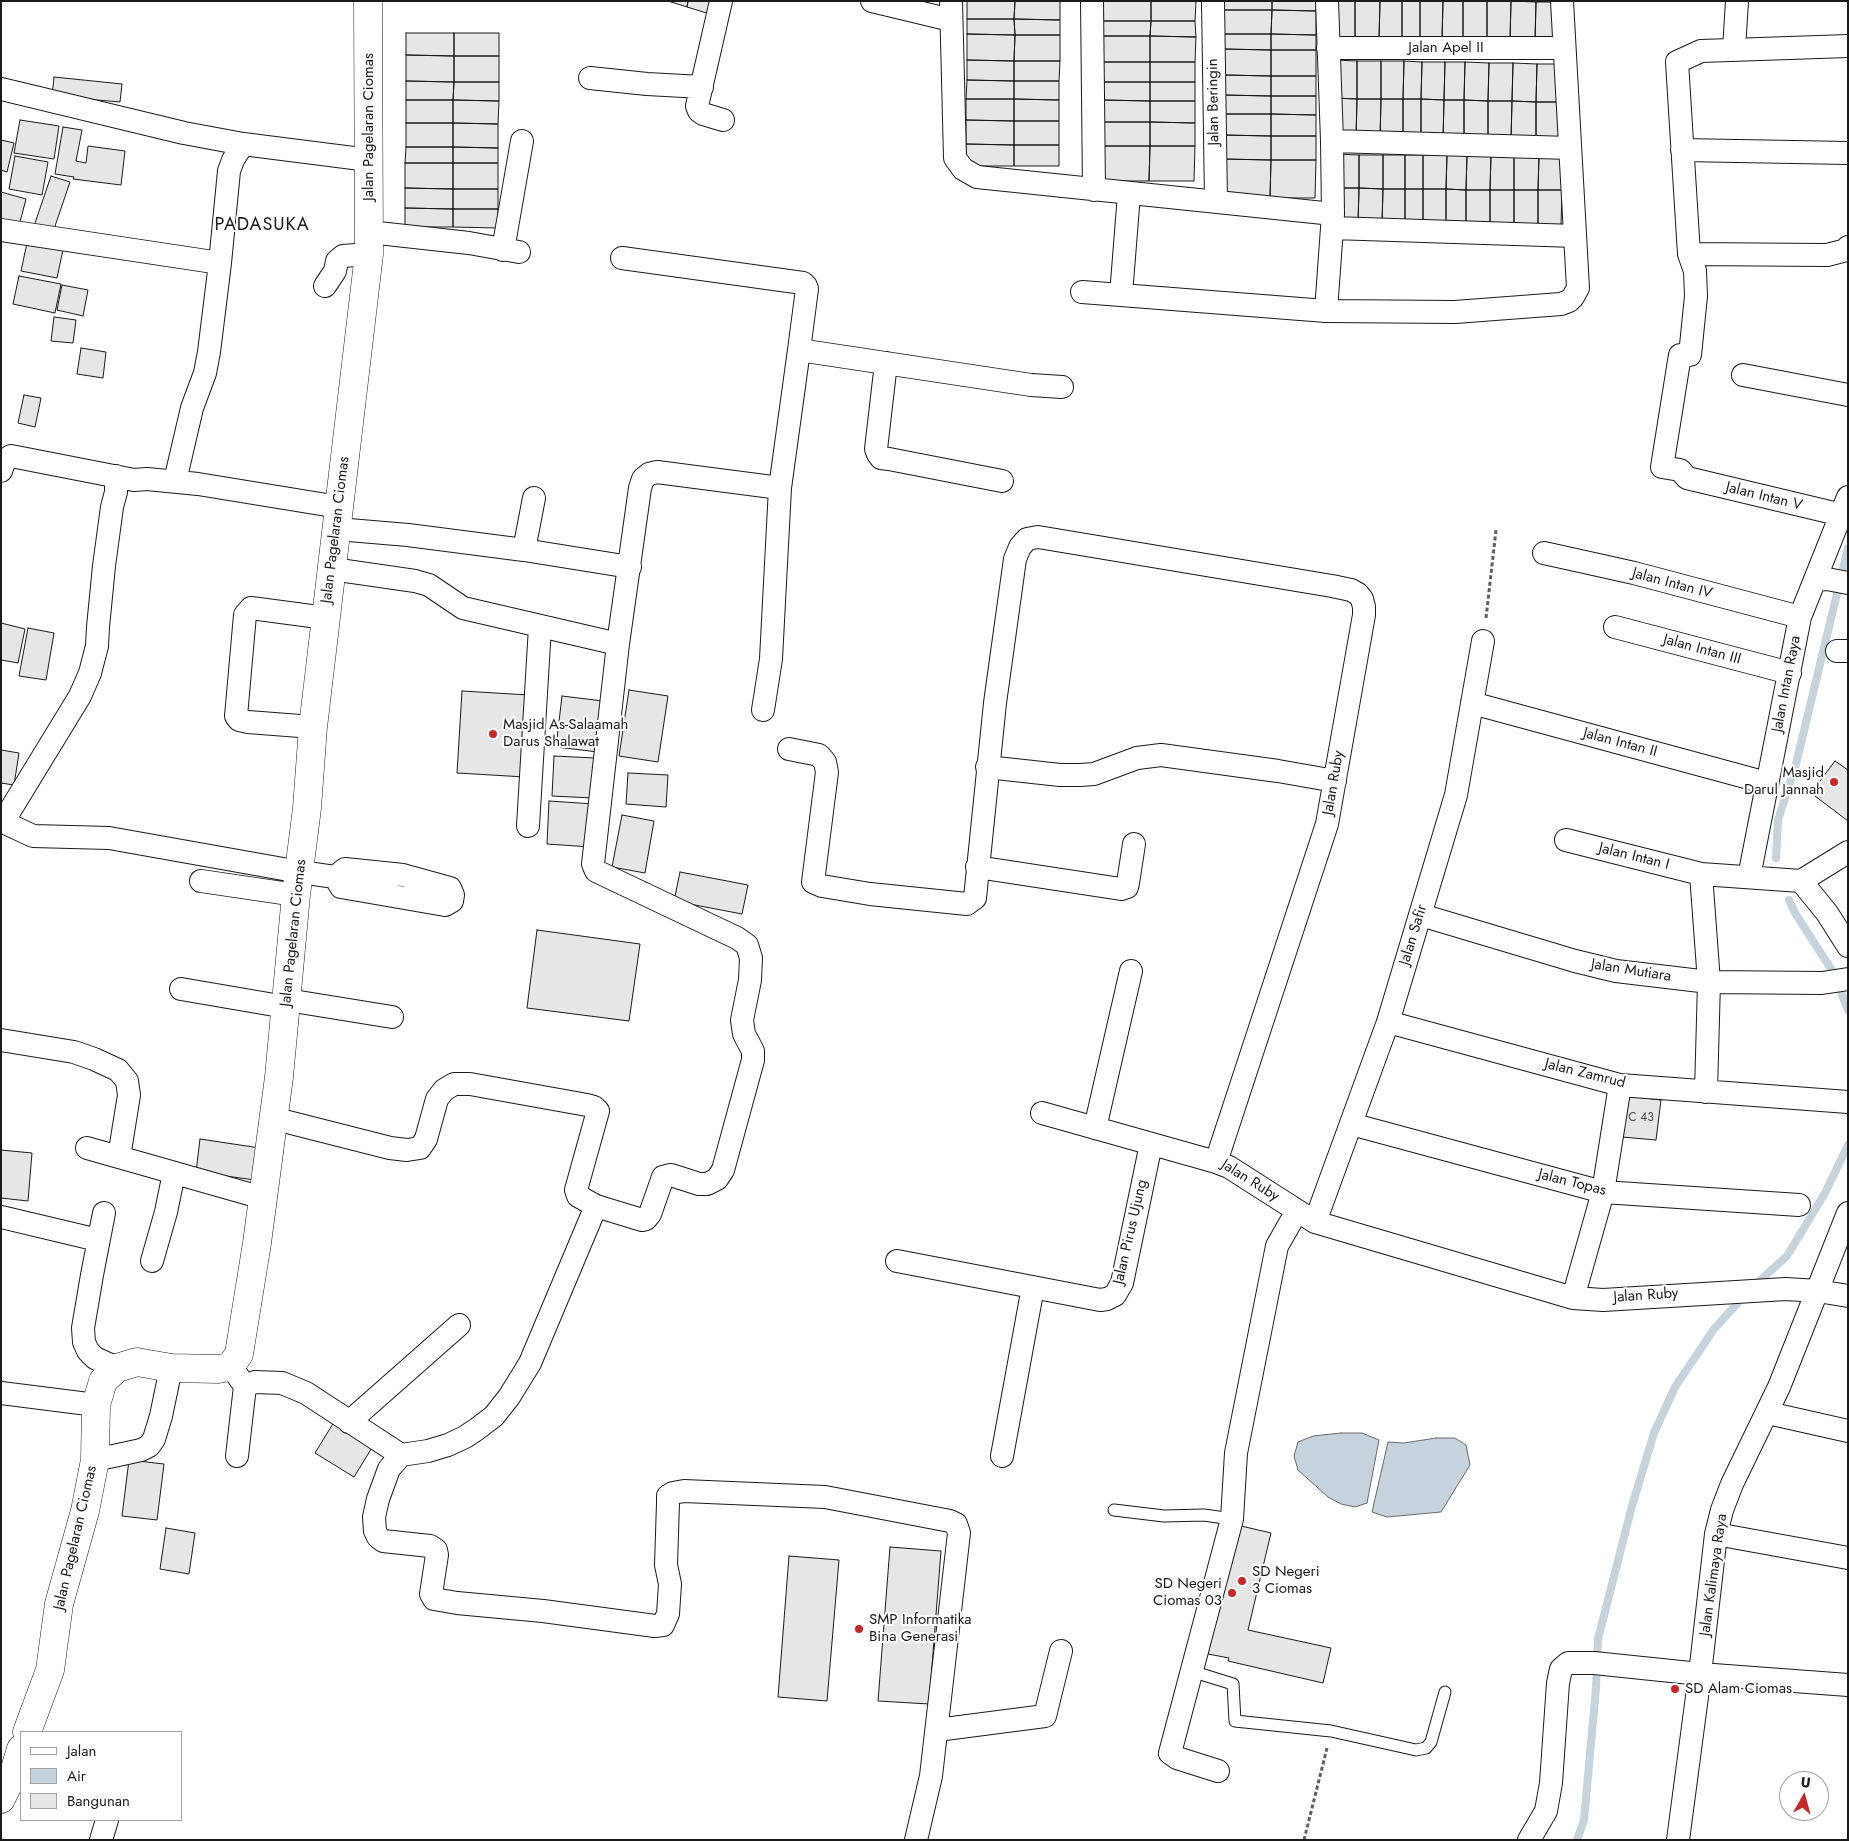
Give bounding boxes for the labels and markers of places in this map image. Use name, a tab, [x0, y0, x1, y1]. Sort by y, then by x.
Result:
place label: Masjid As-Salaamah Darus Shalawat	[503, 716, 628, 751]
marker: Masjid As-Salaamah Darus Shalawat	[487, 728, 499, 740]
place label: Masjid Darul Jannah	[1744, 764, 1824, 799]
marker: Masjid Darul Jannah	[1828, 776, 1840, 788]
place label: SD Negeri 3 Ciomas	[1252, 1563, 1320, 1598]
place label: SD Negeri Ciomas 03	[1153, 1575, 1222, 1610]
marker: SD Negeri 3 Ciomas	[1236, 1575, 1248, 1587]
marker: SD Negeri Ciomas 03	[1226, 1587, 1238, 1599]
place label: SMP Informatika Bina Generasi	[869, 1611, 971, 1646]
marker: SMP Informatika Bina Generasi	[853, 1623, 865, 1635]
place label: SD Alam Ciomas	[1685, 1680, 1792, 1698]
marker: SD Alam Ciomas	[1669, 1683, 1681, 1695]

